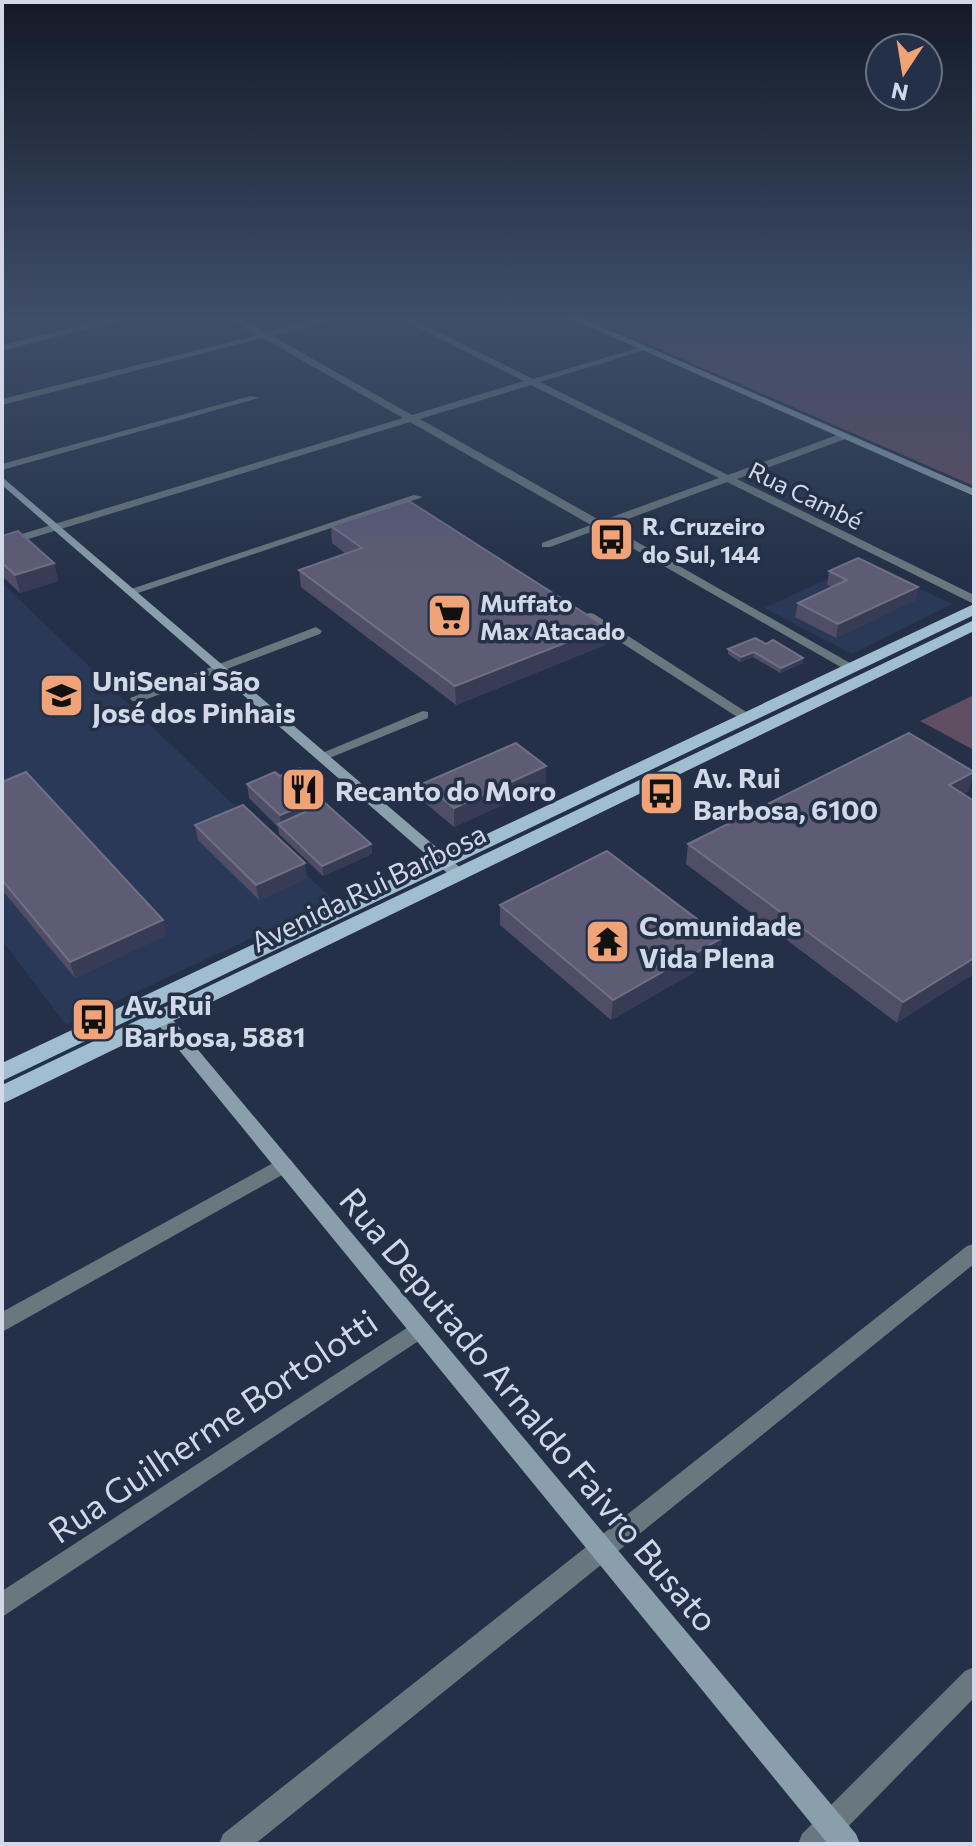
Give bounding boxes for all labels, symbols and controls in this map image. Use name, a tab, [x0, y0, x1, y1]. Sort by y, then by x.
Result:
north arrow	[864, 32, 944, 112]
text: N	[889, 77, 911, 107]
street label: Rua Cambé	[744, 455, 868, 535]
place label: R. Cruzeiro do Sul, 144	[642, 511, 765, 568]
bus stop icon: R. Cruzeiro do Sul, 144	[587, 515, 635, 563]
place label: Muffato Max Atacado	[480, 588, 625, 645]
supermarket icon: Muffato Max Atacado	[425, 592, 473, 640]
place label: UniSenai São José dos Pinhais	[92, 663, 296, 729]
school or university icon: UniSenai São José dos Pinhais	[37, 672, 85, 720]
place label: Av. Rui Barbosa, 6100	[693, 760, 878, 826]
restaurant icon: Recanto do Moro	[280, 766, 328, 814]
bus stop icon: Av. Rui Barbosa, 6100	[638, 769, 686, 817]
place label: Recanto do Moro	[335, 773, 556, 807]
street label: Avenida Rui Barbosa	[245, 815, 491, 959]
place label: Comunidade Vida Plena	[639, 908, 802, 974]
temple icon: Comunidade Vida Plena	[584, 917, 632, 965]
place label: Av. Rui Barbosa, 5881	[124, 987, 306, 1053]
bus stop icon: Av. Rui Barbosa, 5881	[69, 996, 117, 1044]
street label: Rua Deputado Arnaldo Faivro Busato	[332, 1179, 728, 1639]
street label: Rua Guilherme Bortolotti	[40, 1299, 384, 1551]

